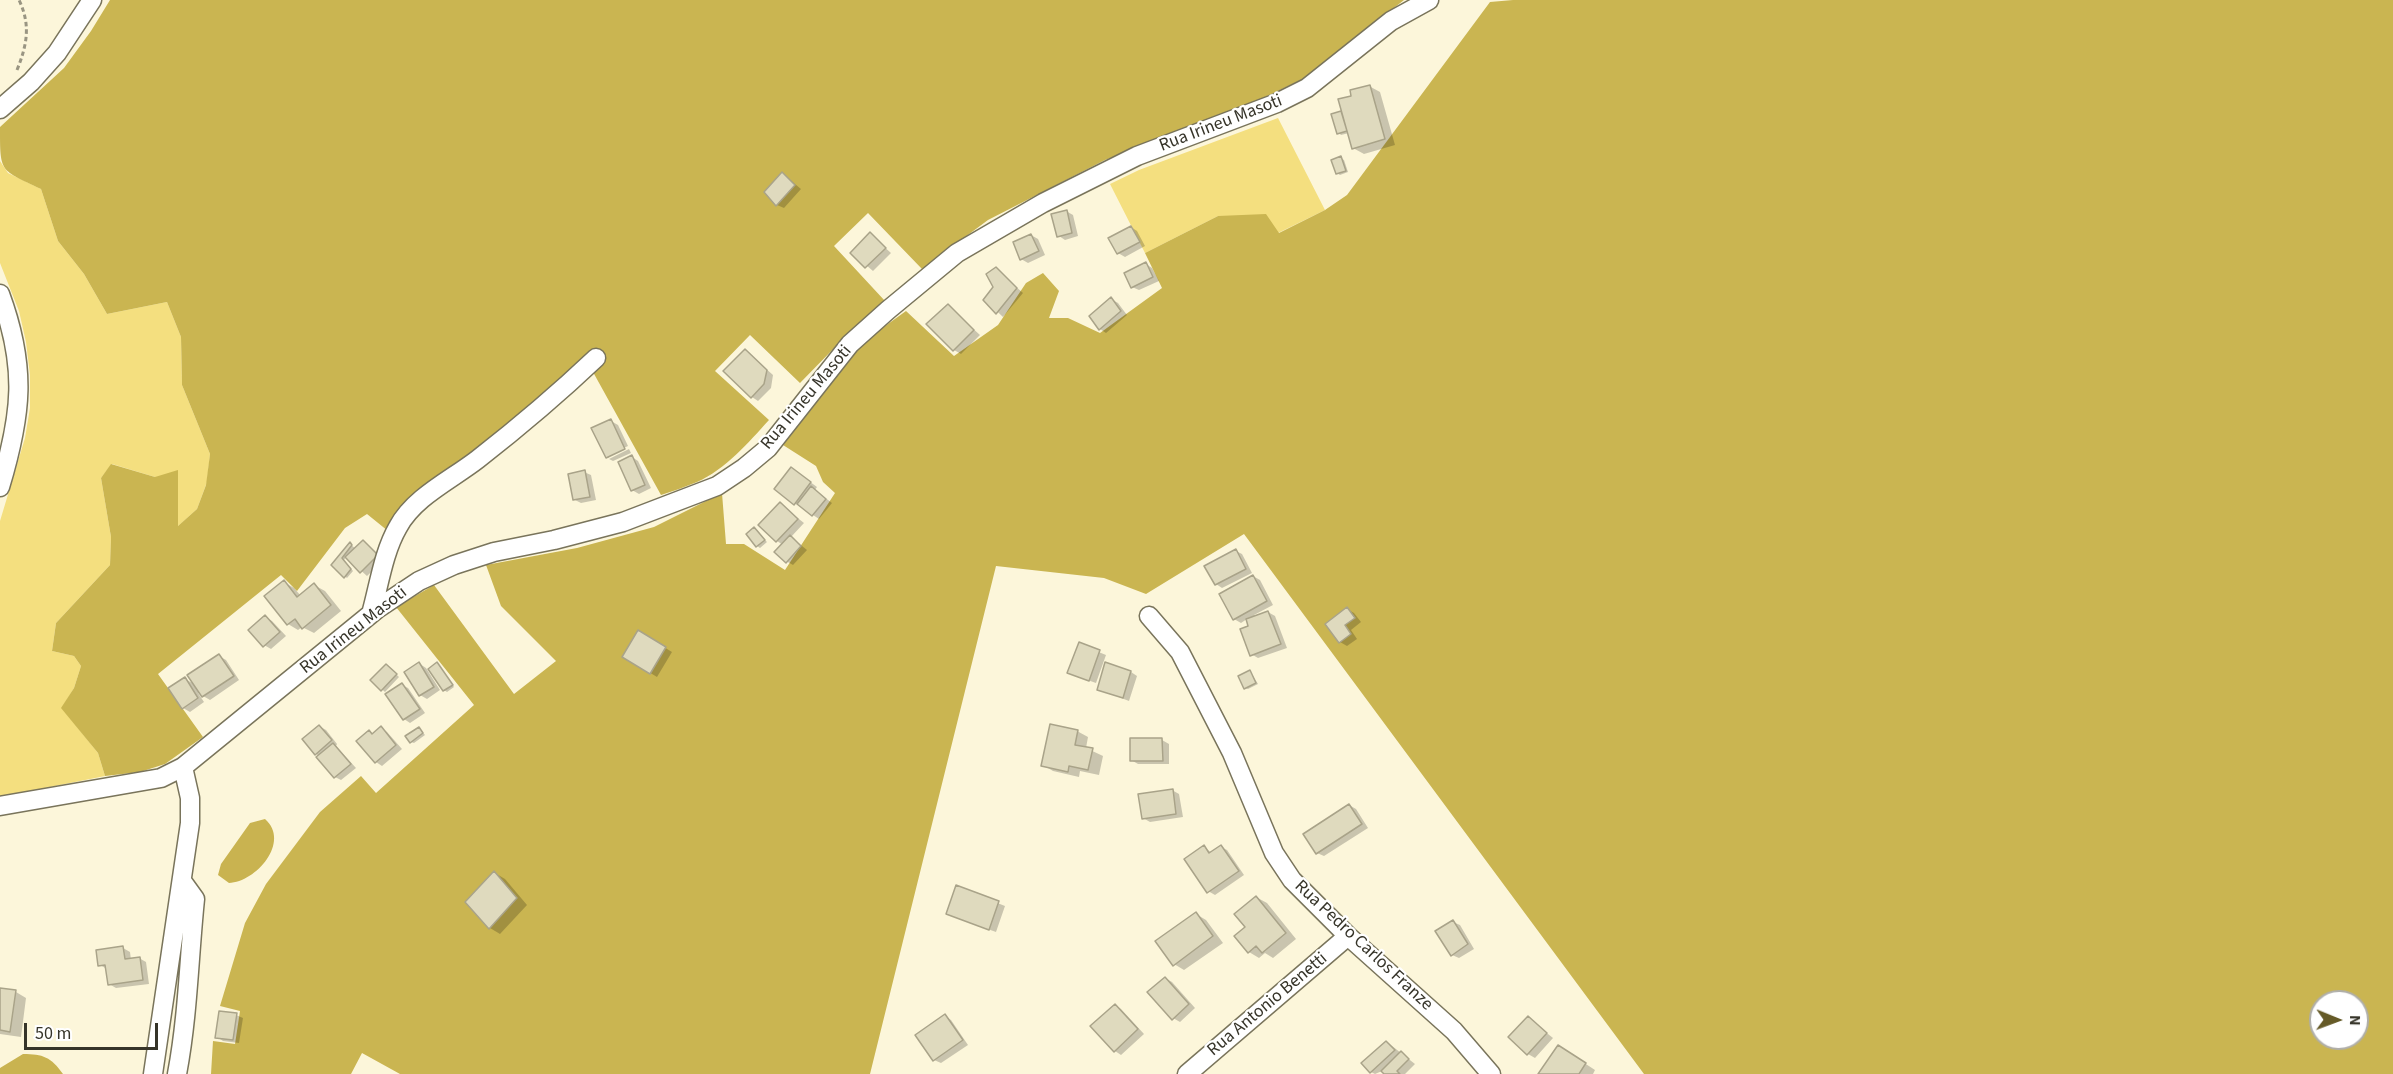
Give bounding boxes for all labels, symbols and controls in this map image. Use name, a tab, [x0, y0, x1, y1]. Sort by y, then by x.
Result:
street label: Rua Irineu Masoti	[1156, 91, 1286, 157]
street label: Rua Irineu Masoti	[757, 341, 857, 455]
street label: Rua Irineu Masoti	[296, 582, 412, 680]
street label: Rua Pedro Carlos Franze	[1289, 876, 1437, 1016]
street label: Rua Antonio Benetti	[1204, 949, 1332, 1061]
north arrow	[2309, 990, 2369, 1050]
scale bar	[27, 1011, 160, 1049]
text: N	[2344, 1015, 2366, 1026]
text: 50 m	[35, 1021, 71, 1046]

